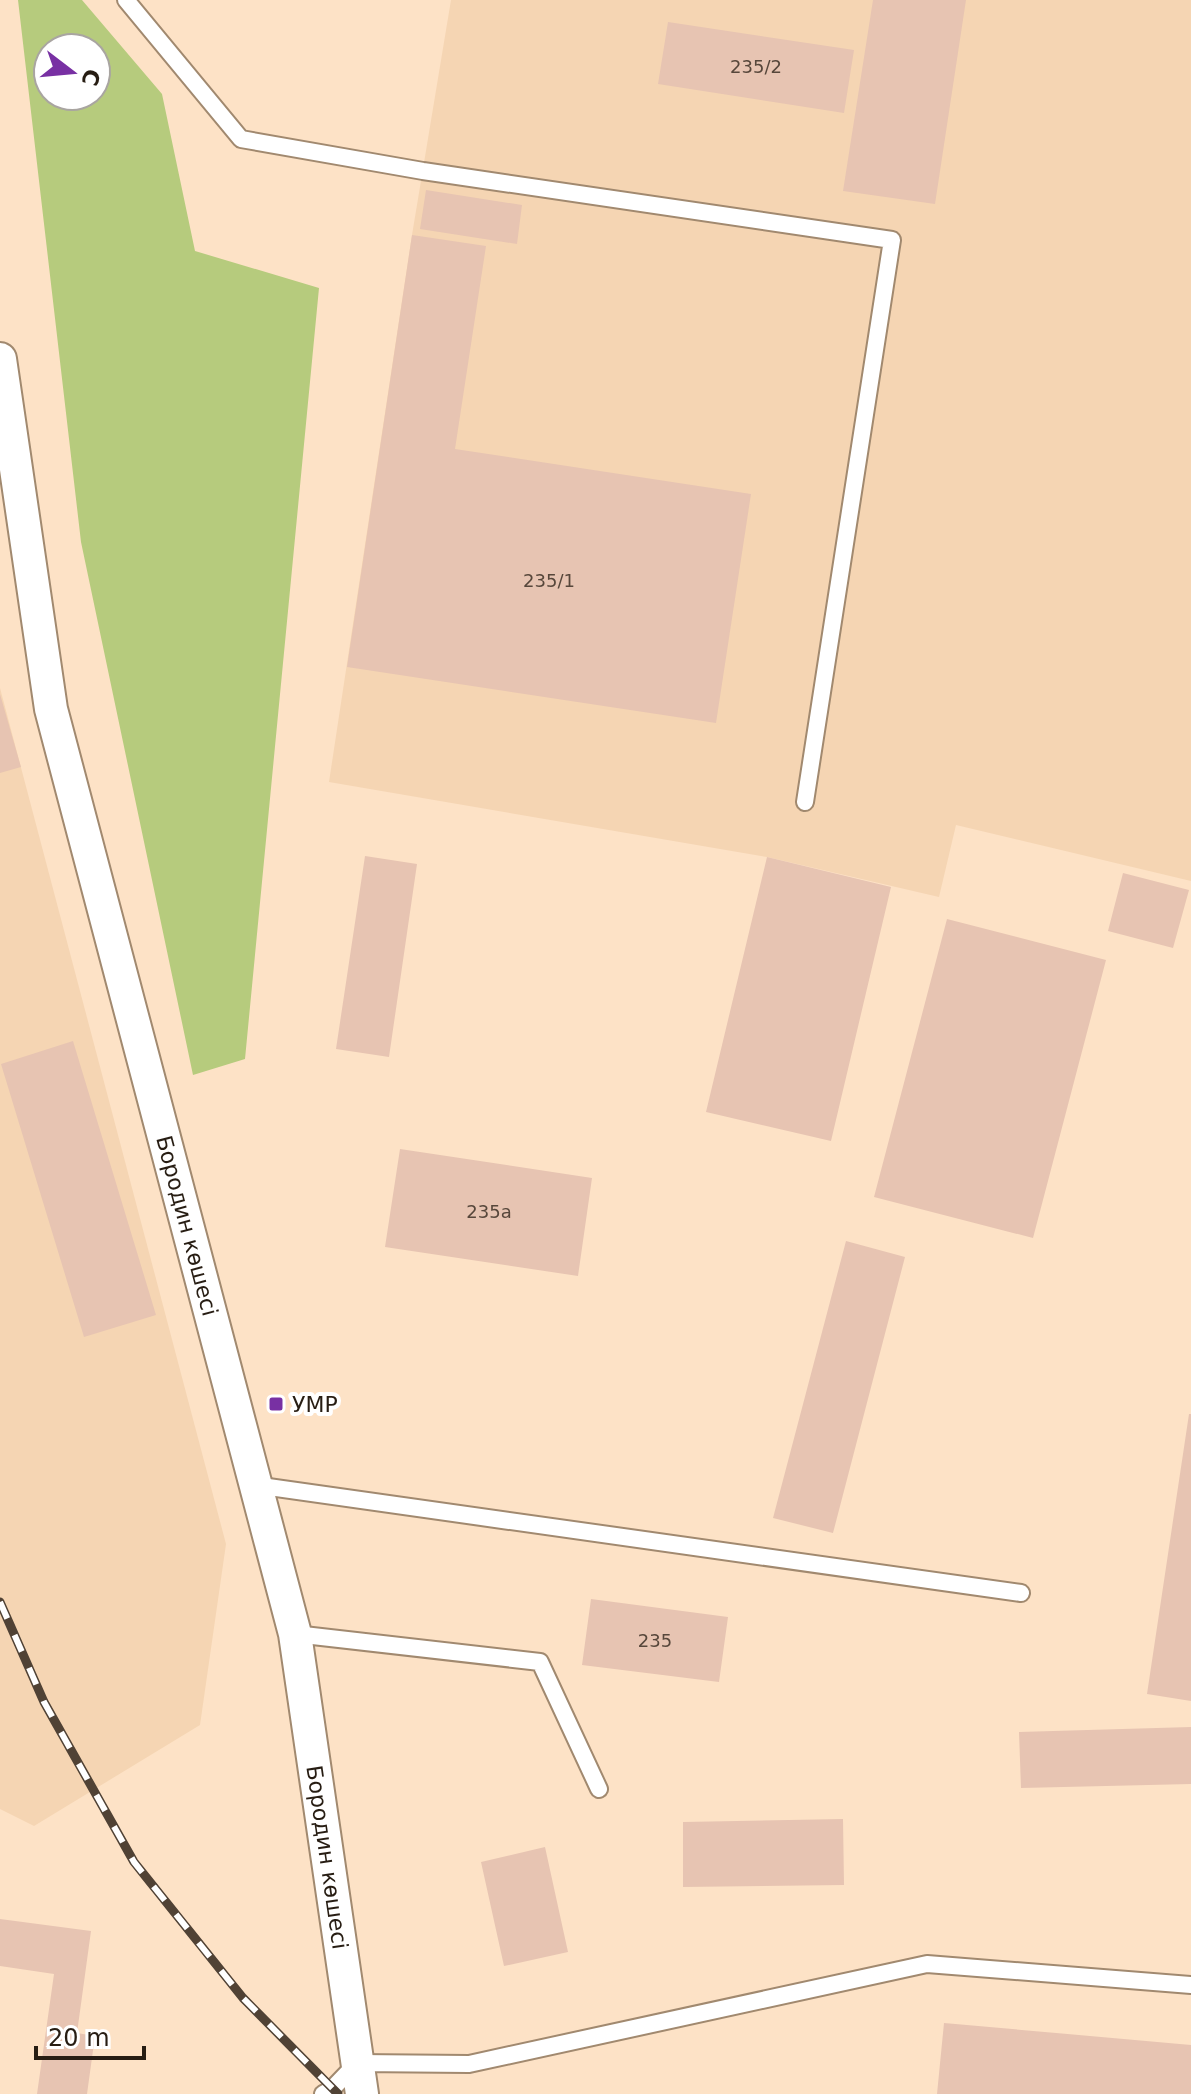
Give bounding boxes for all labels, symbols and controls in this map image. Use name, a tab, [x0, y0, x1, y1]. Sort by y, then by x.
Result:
north arrow	[32, 32, 112, 112]
house number: 235/2	[730, 56, 782, 77]
text: С	[77, 66, 105, 89]
house number: 235/1	[523, 570, 575, 591]
street label: Бородин көшесі	[151, 1133, 223, 1319]
house number: 235а	[466, 1201, 512, 1222]
place label: УМР	[292, 1392, 338, 1417]
marker: УМР	[267, 1395, 285, 1413]
house number: 235	[638, 1630, 672, 1651]
street label: Бородин көшесі	[301, 1764, 353, 1951]
scale bar	[36, 2010, 144, 2060]
text: 20 m	[48, 2024, 110, 2052]

